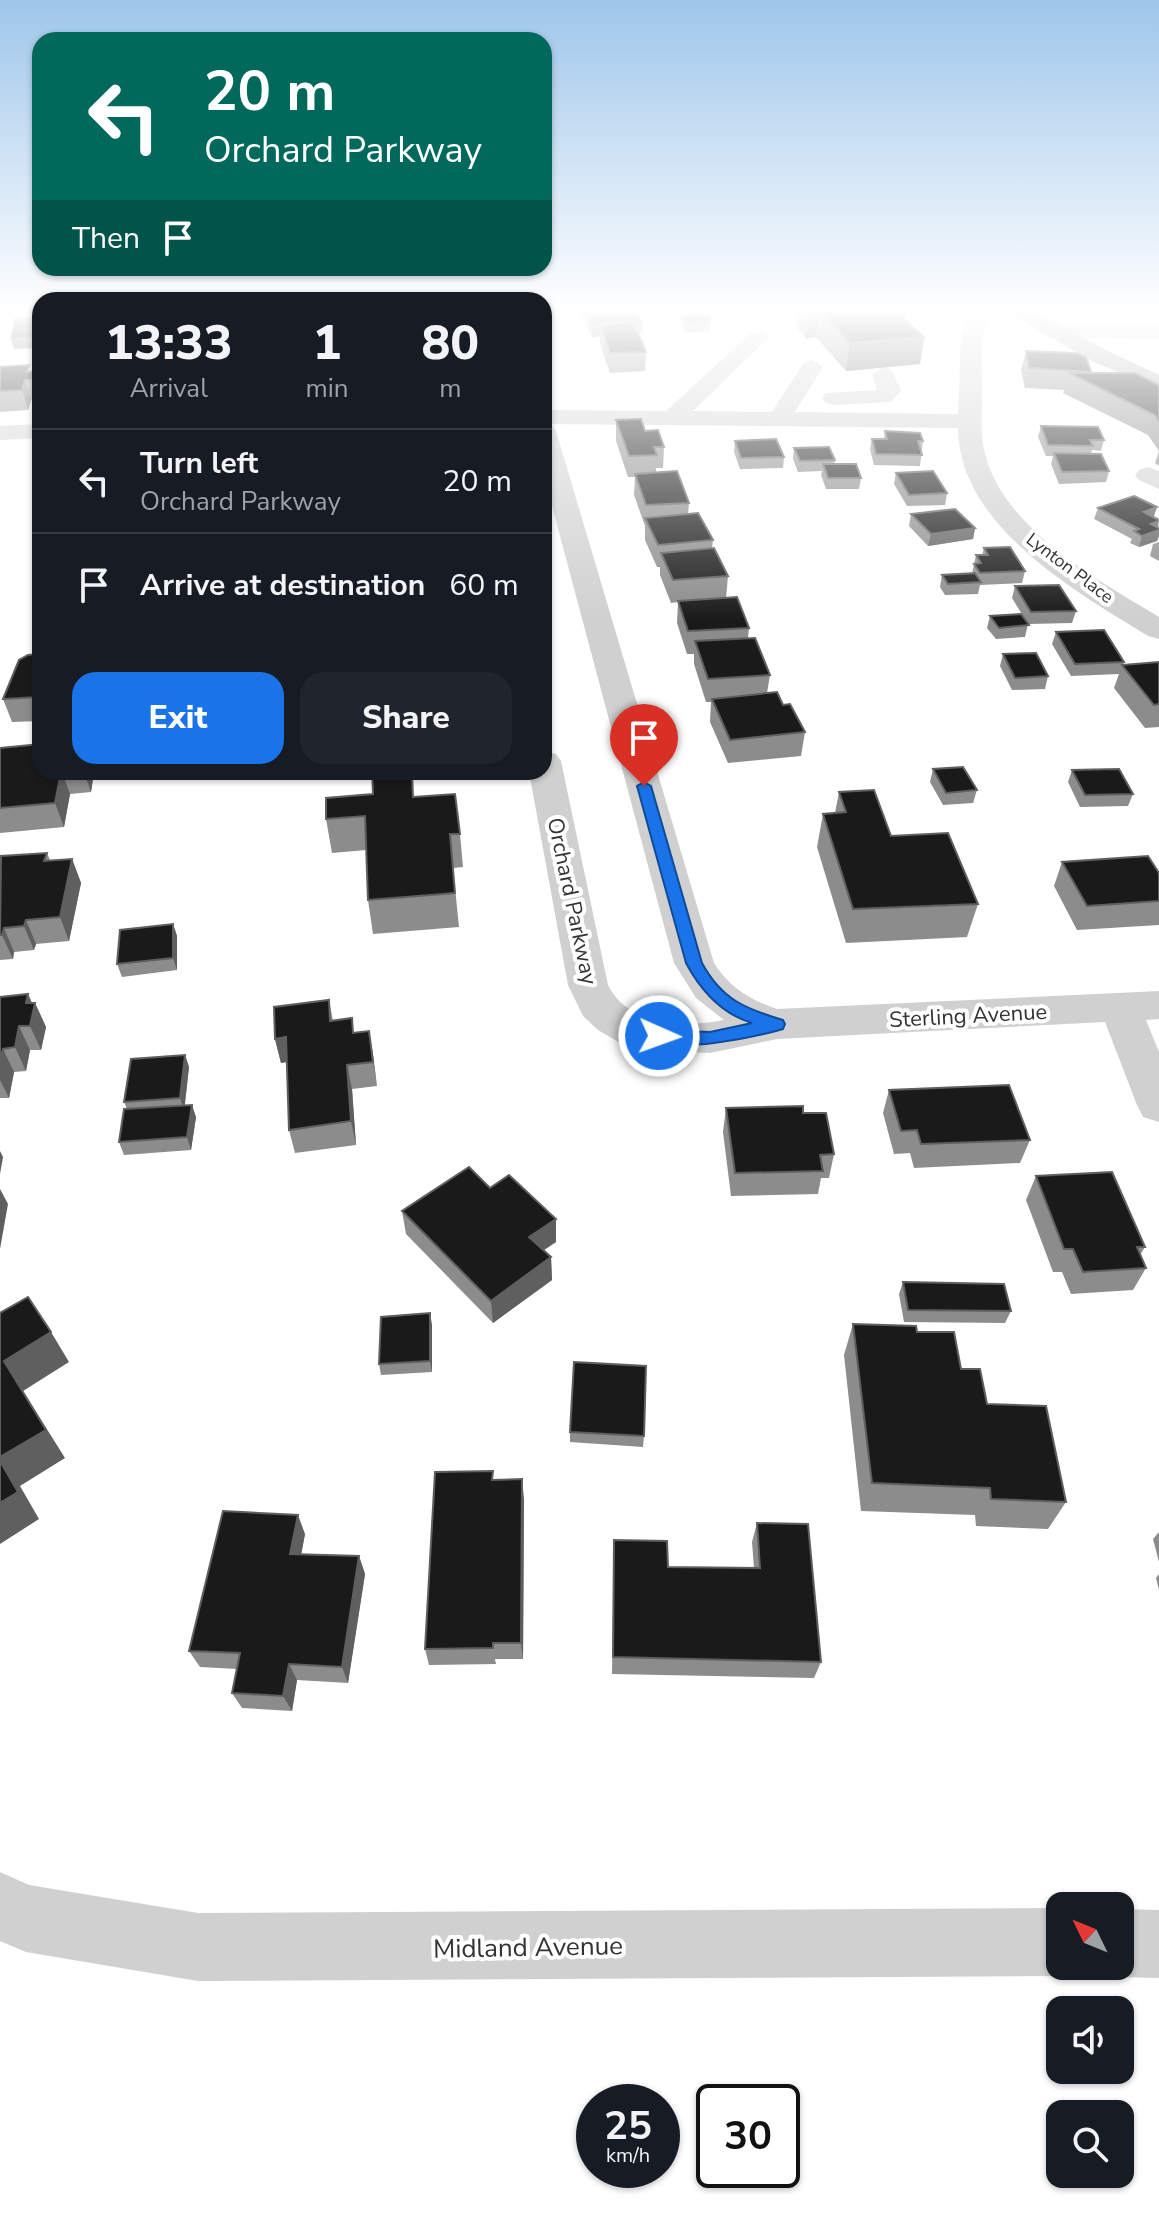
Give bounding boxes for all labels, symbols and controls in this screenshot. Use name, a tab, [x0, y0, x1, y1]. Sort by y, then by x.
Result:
text: 20 m	[204, 53, 335, 130]
icon: left	[72, 64, 176, 168]
text: Orchard Parkway	[204, 126, 482, 175]
icon: arrive	[156, 216, 200, 260]
text: Then	[72, 218, 140, 259]
text: 13:33	[105, 310, 233, 376]
text: 1	[313, 310, 341, 376]
text: 80	[421, 310, 479, 376]
text: Arrival	[130, 371, 208, 406]
text: min	[306, 371, 349, 406]
text: m	[439, 371, 461, 406]
text: Turn left	[140, 443, 258, 484]
icon: left	[72, 459, 116, 503]
text: 20 m	[443, 461, 512, 502]
text: Orchard Parkway	[140, 484, 341, 519]
street label: Lynton Place	[1021, 527, 1119, 609]
icon: arrive	[72, 563, 116, 607]
text: Arrive at destination	[140, 565, 425, 606]
text: 60 m	[449, 565, 519, 606]
button: Exit	[72, 672, 284, 764]
button: Share	[300, 672, 512, 764]
pin	[610, 704, 678, 786]
icon: arrive	[622, 716, 666, 760]
street label: Orchard Parkway	[540, 815, 604, 988]
position arrow	[617, 994, 701, 1078]
street label: Sterling Avenue	[888, 997, 1048, 1035]
north arrow	[1046, 1892, 1134, 1980]
map controls	[1046, 1892, 1134, 2188]
street label: Midland Avenue	[433, 1928, 623, 1967]
button: sound	[1046, 1996, 1134, 2084]
speed limit sign: 30	[696, 2084, 800, 2188]
text: 25	[604, 2099, 652, 2153]
button: search	[1046, 2100, 1134, 2188]
text: km/h	[606, 2142, 650, 2169]

